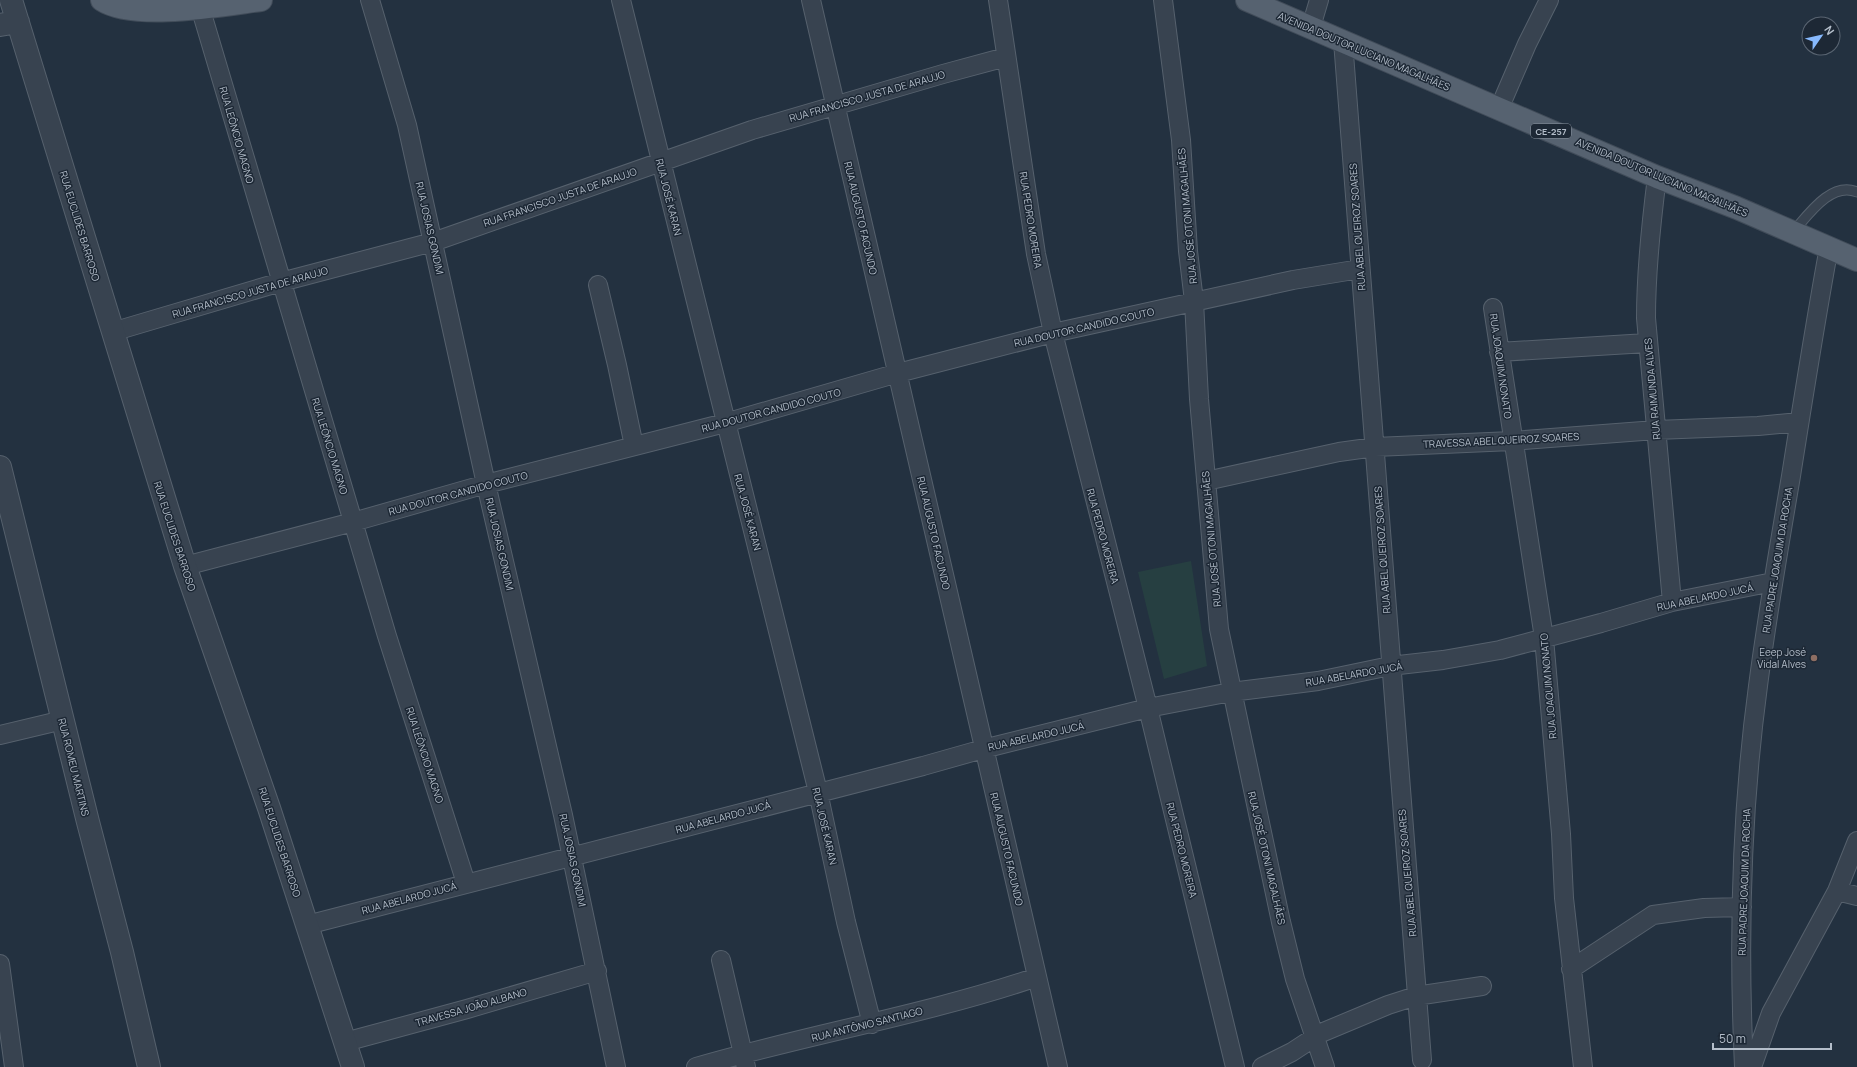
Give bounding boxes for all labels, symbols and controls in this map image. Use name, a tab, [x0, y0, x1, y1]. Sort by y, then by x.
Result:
street label: AVENIDA DOUTOR LUCIANO MAGALHÃES	[1276, 8, 1452, 94]
north arrow	[1801, 16, 1841, 56]
text: N	[1821, 23, 1838, 38]
street label: RUA FRANCISCO JUSTA DE ARAUJO	[787, 67, 947, 125]
street label: RUA LEÔNCIO MAGNO	[216, 85, 258, 185]
road number: CE-257	[1531, 124, 1571, 138]
street label: AVENIDA DOUTOR LUCIANO MAGALHÃES	[1574, 134, 1750, 220]
street label: RUA JOSÉ OTONI MAGALHÃES	[1174, 148, 1200, 284]
street label: RUA JOSÉ KARAN	[653, 157, 685, 237]
street label: RUA AUGUSTO FACUNDO	[841, 160, 881, 276]
street label: RUA ABEL QUEIROZ SOARES	[1346, 163, 1368, 291]
street label: RUA FRANCISCO JUSTA DE ARAUJO	[481, 164, 639, 230]
street label: RUA EUCLIDES BARROSO	[57, 169, 103, 283]
street label: RUA PEDRO MOREIRA	[1016, 171, 1046, 270]
street label: RUA JOSIAS GONDIM	[413, 180, 447, 276]
street label: RUA FRANCISCO JUSTA DE ARAUJO	[170, 263, 330, 321]
street label: RUA DOUTOR CANDIDO COUTO	[1012, 304, 1156, 350]
street label: RUA JOAQUIM NONATO	[1487, 313, 1515, 419]
street label: RUA RAIMUNDA ALVES	[1641, 338, 1663, 440]
street label: RUA DOUTOR CANDIDO COUTO	[700, 385, 842, 435]
street label: RUA LEÔNCIO MAGNO	[309, 396, 351, 496]
street label: TRAVESSA ABEL QUEIROZ SOARES	[1423, 429, 1579, 451]
street label: RUA DOUTOR CANDIDO COUTO	[387, 468, 529, 518]
street label: RUA JOSÉ OTONI MAGALHÃES	[1198, 471, 1224, 607]
street label: RUA JOSÉ KARAN	[731, 472, 765, 552]
street label: RUA AUGUSTO FACUNDO	[914, 475, 954, 591]
street label: RUA EUCLIDES BARROSO	[151, 479, 199, 593]
street label: RUA PADRE JOAQUIM DA ROCHA	[1759, 485, 1796, 634]
street label: RUA ABEL QUEIROZ SOARES	[1371, 486, 1393, 614]
street label: RUA PEDRO MOREIRA	[1084, 487, 1123, 586]
street label: RUA JOSIAS GONDIM	[483, 496, 517, 592]
street label: RUA ABELARDO JUCÁ	[1656, 580, 1755, 614]
street label: RUA JOAQUIM NONATO	[1536, 633, 1560, 739]
place label: Eeep José Vidal Alves	[1757, 645, 1806, 671]
marker: Eeep José Vidal Alves	[1809, 653, 1819, 663]
street label: RUA ABELARDO JUCÁ	[1304, 658, 1404, 689]
street label: RUA LEÔNCIO MAGNO	[403, 705, 447, 805]
street label: RUA ROMEU MARTINS	[55, 717, 93, 817]
street label: RUA ABELARDO JUCÁ	[987, 718, 1086, 754]
street label: RUA EUCLIDES BARROSO	[256, 785, 304, 899]
street label: RUA JOSÉ KARAN	[809, 786, 841, 866]
street label: RUA JOSÉ OTONI MAGALHÃES	[1245, 790, 1289, 926]
street label: RUA AUGUSTO FACUNDO	[987, 791, 1027, 907]
street label: RUA ABELARDO JUCÁ	[674, 797, 773, 836]
street label: RUA PEDRO MOREIRA	[1163, 801, 1201, 900]
street label: RUA PADRE JOAQUIM DA ROCHA	[1734, 807, 1754, 956]
street label: RUA ABEL QUEIROZ SOARES	[1394, 809, 1420, 937]
street label: RUA JOSIAS GONDIM	[556, 812, 590, 908]
street label: RUA ABELARDO JUCÁ	[360, 878, 459, 917]
street label: TRAVESSA JOÃO ALBANO	[414, 984, 528, 1030]
street label: RUA ANTÔNIO SANTIAGO	[810, 1003, 924, 1045]
scale bar	[1713, 1025, 1831, 1051]
text: 50 m	[1719, 1030, 1746, 1047]

